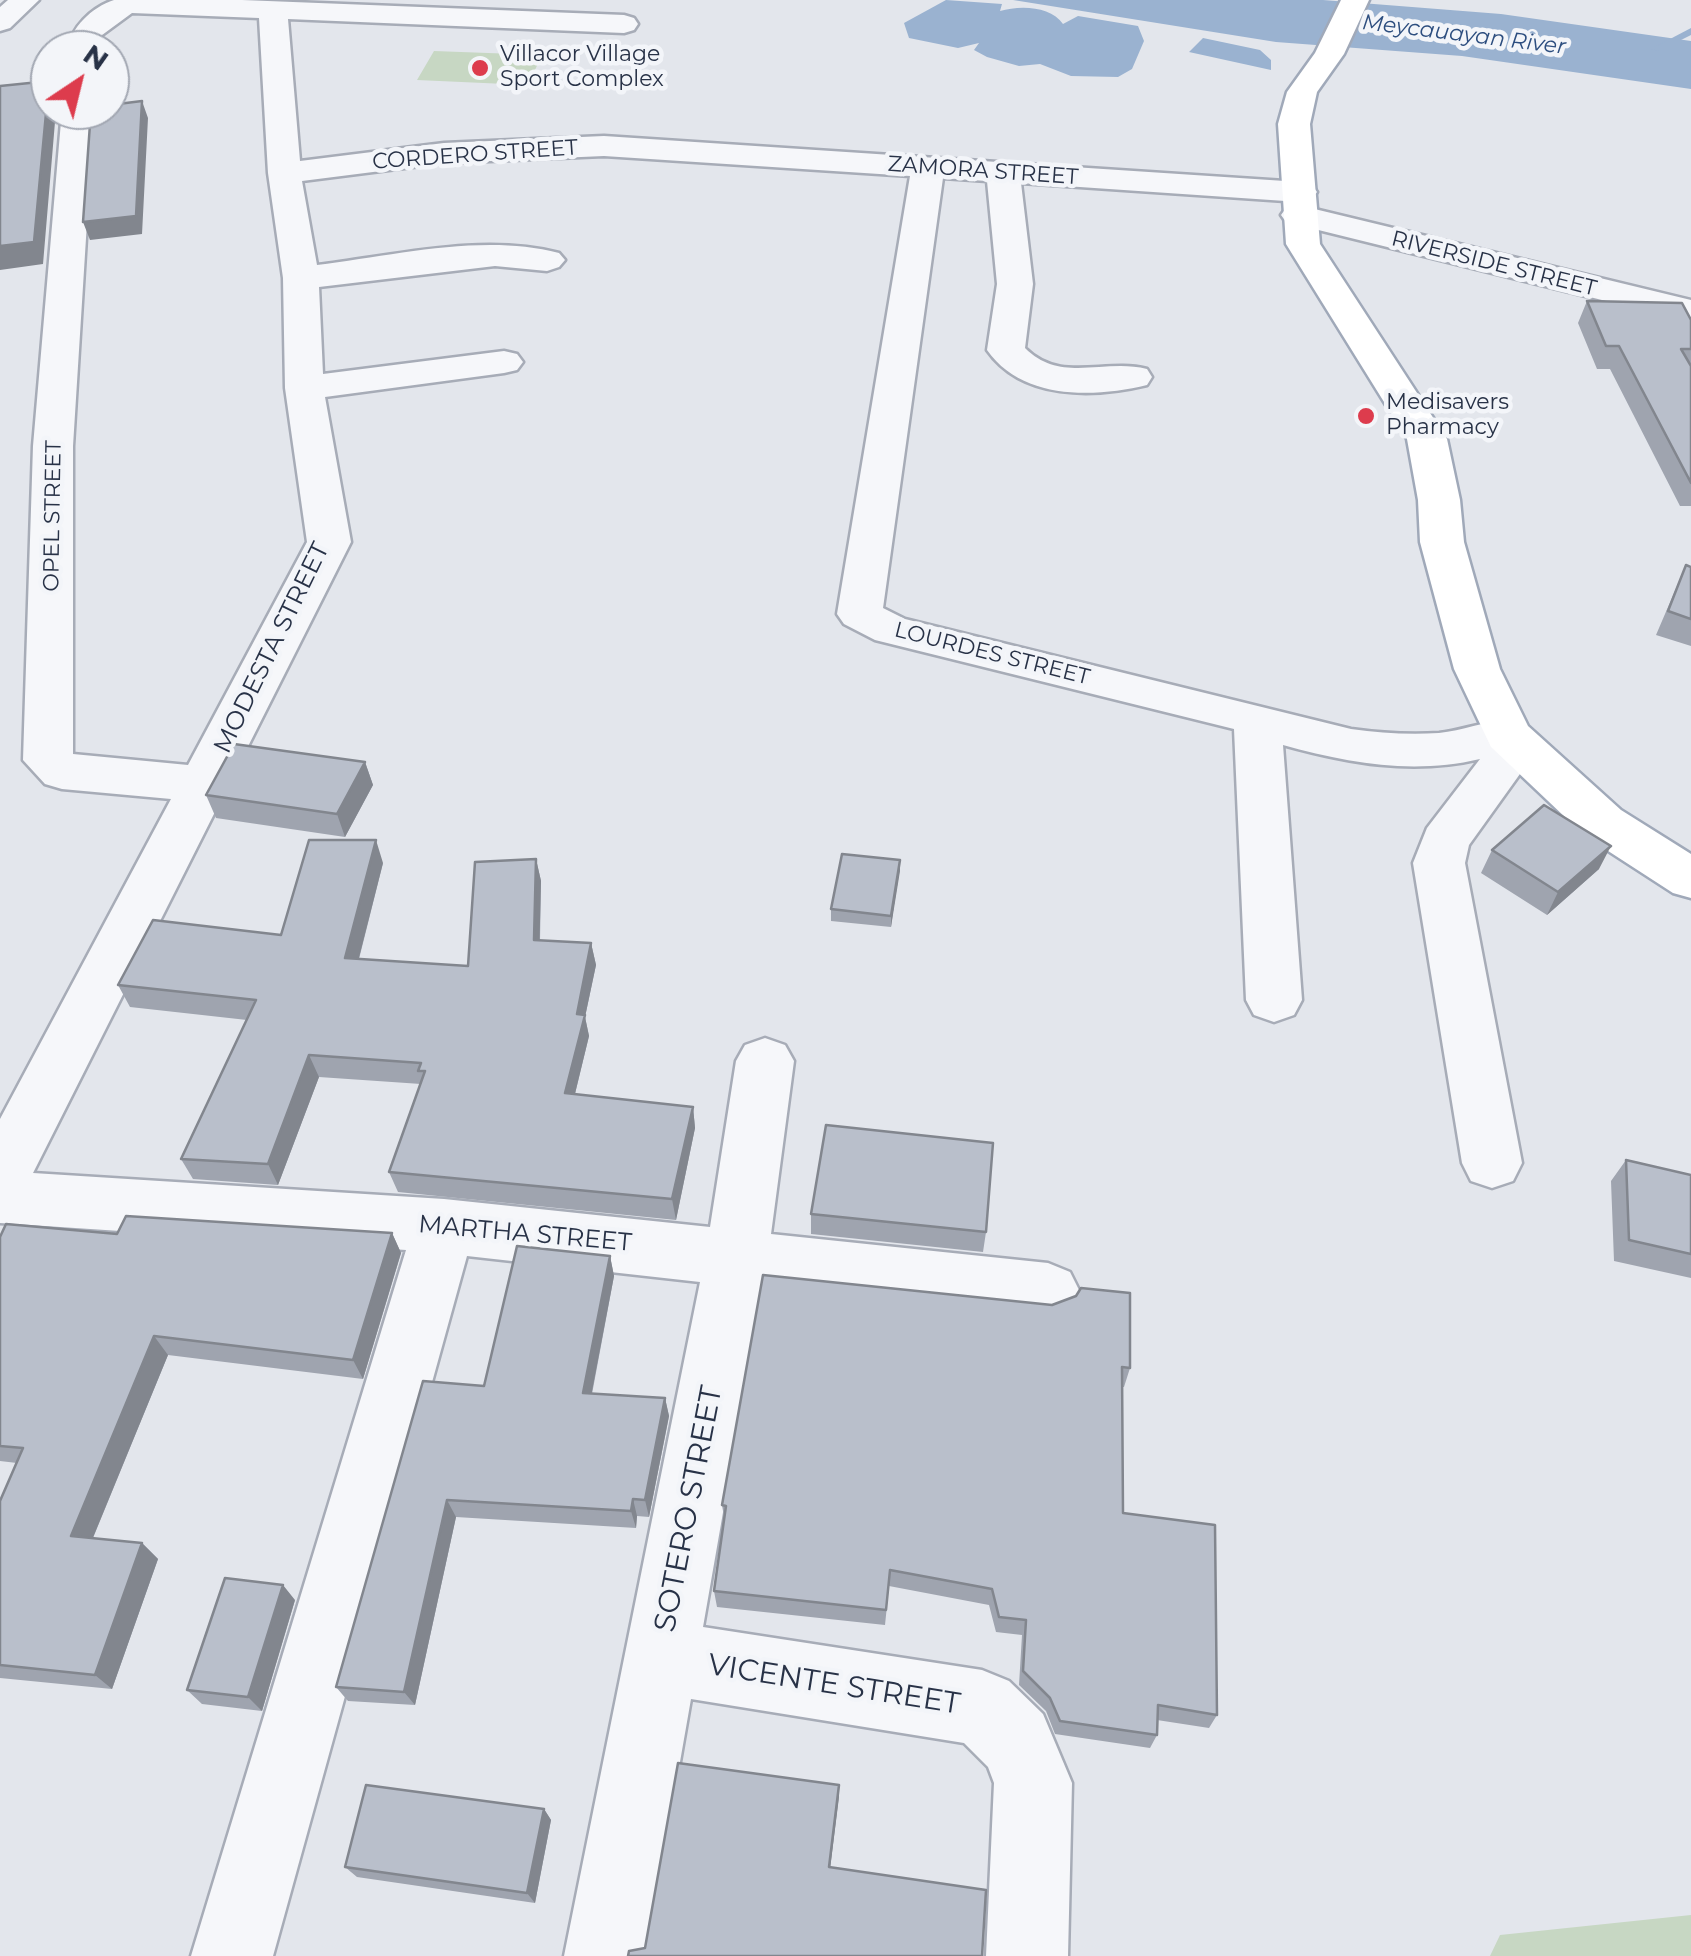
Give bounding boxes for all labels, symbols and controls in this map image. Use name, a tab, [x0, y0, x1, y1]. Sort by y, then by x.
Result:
water label: Meycauayan River	[1361, 9, 1567, 61]
north arrow	[30, 30, 130, 130]
text: N	[77, 37, 115, 77]
place label: Villacor Village Sport Complex	[500, 42, 664, 94]
marker: Villacor Village Sport Complex	[469, 57, 491, 79]
street label: CORDERO STREET	[371, 135, 579, 175]
street label: ZAMORA STREET	[887, 151, 1079, 191]
street label: RIVERSIDE STREET	[1389, 226, 1599, 302]
place label: Medisavers Pharmacy	[1386, 390, 1509, 442]
marker: Medisavers Pharmacy	[1355, 405, 1377, 427]
street label: OPEL STREET	[38, 440, 68, 592]
street label: MODESTA STREET	[208, 538, 336, 758]
street label: LOURDES STREET	[892, 617, 1092, 691]
street label: MARTHA STREET	[417, 1210, 633, 1258]
street label: SOTERO STREET	[648, 1383, 730, 1635]
street label: VICENTE STREET	[705, 1647, 963, 1723]

